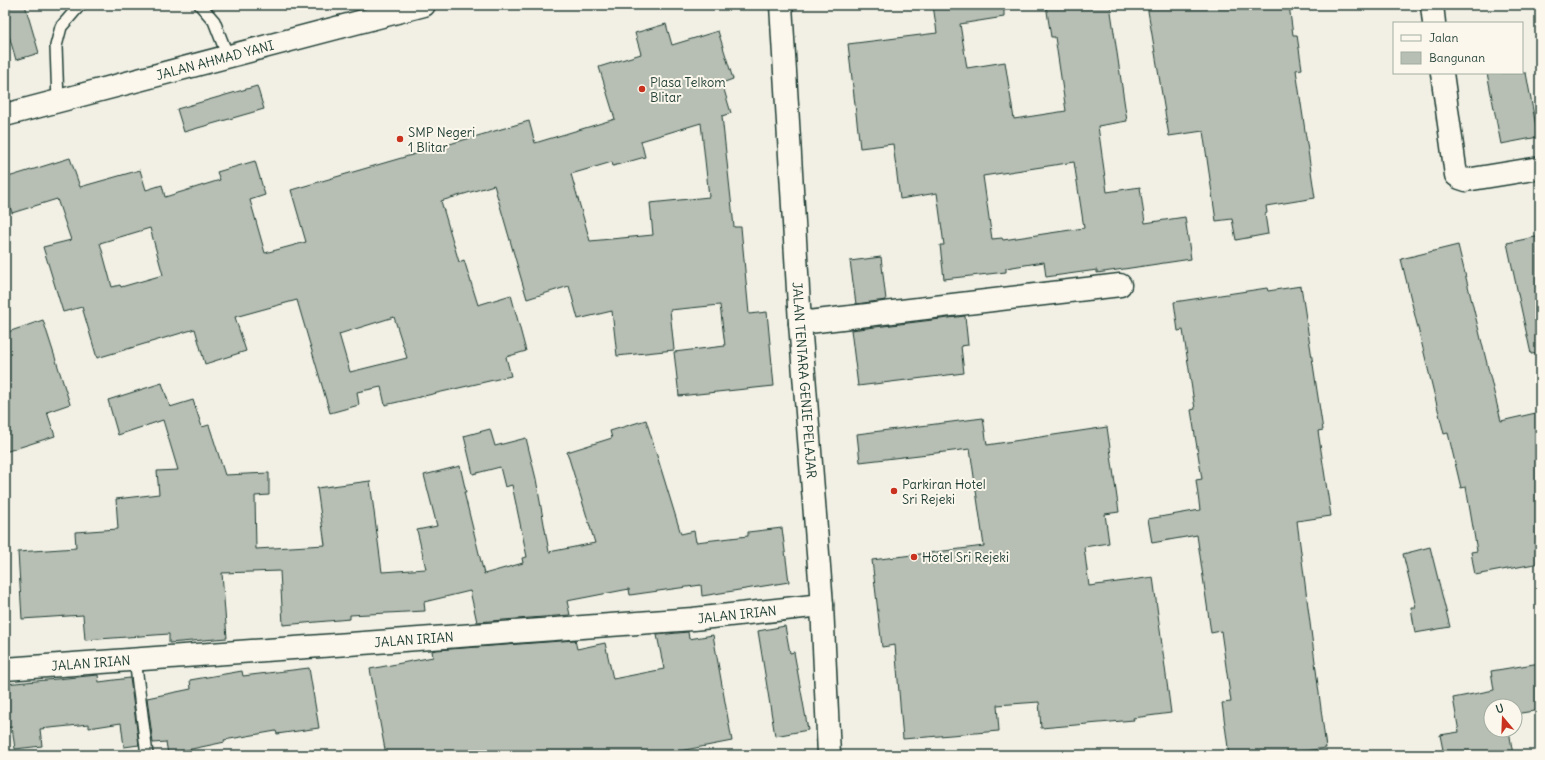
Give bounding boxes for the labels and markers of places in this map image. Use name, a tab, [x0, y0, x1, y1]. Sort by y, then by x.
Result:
place label: Plasa Telkom Blitar	[650, 74, 726, 106]
marker: Plasa Telkom Blitar	[637, 84, 647, 94]
place label: SMP Negeri 1 Blitar	[408, 124, 475, 156]
marker: SMP Negeri 1 Blitar	[395, 134, 405, 144]
place label: Parkiran Hotel Sri Rejeki	[902, 476, 986, 508]
marker: Parkiran Hotel Sri Rejeki	[889, 486, 899, 496]
place label: Hotel Sri Rejeki	[922, 549, 1009, 566]
marker: Hotel Sri Rejeki	[909, 552, 919, 562]

